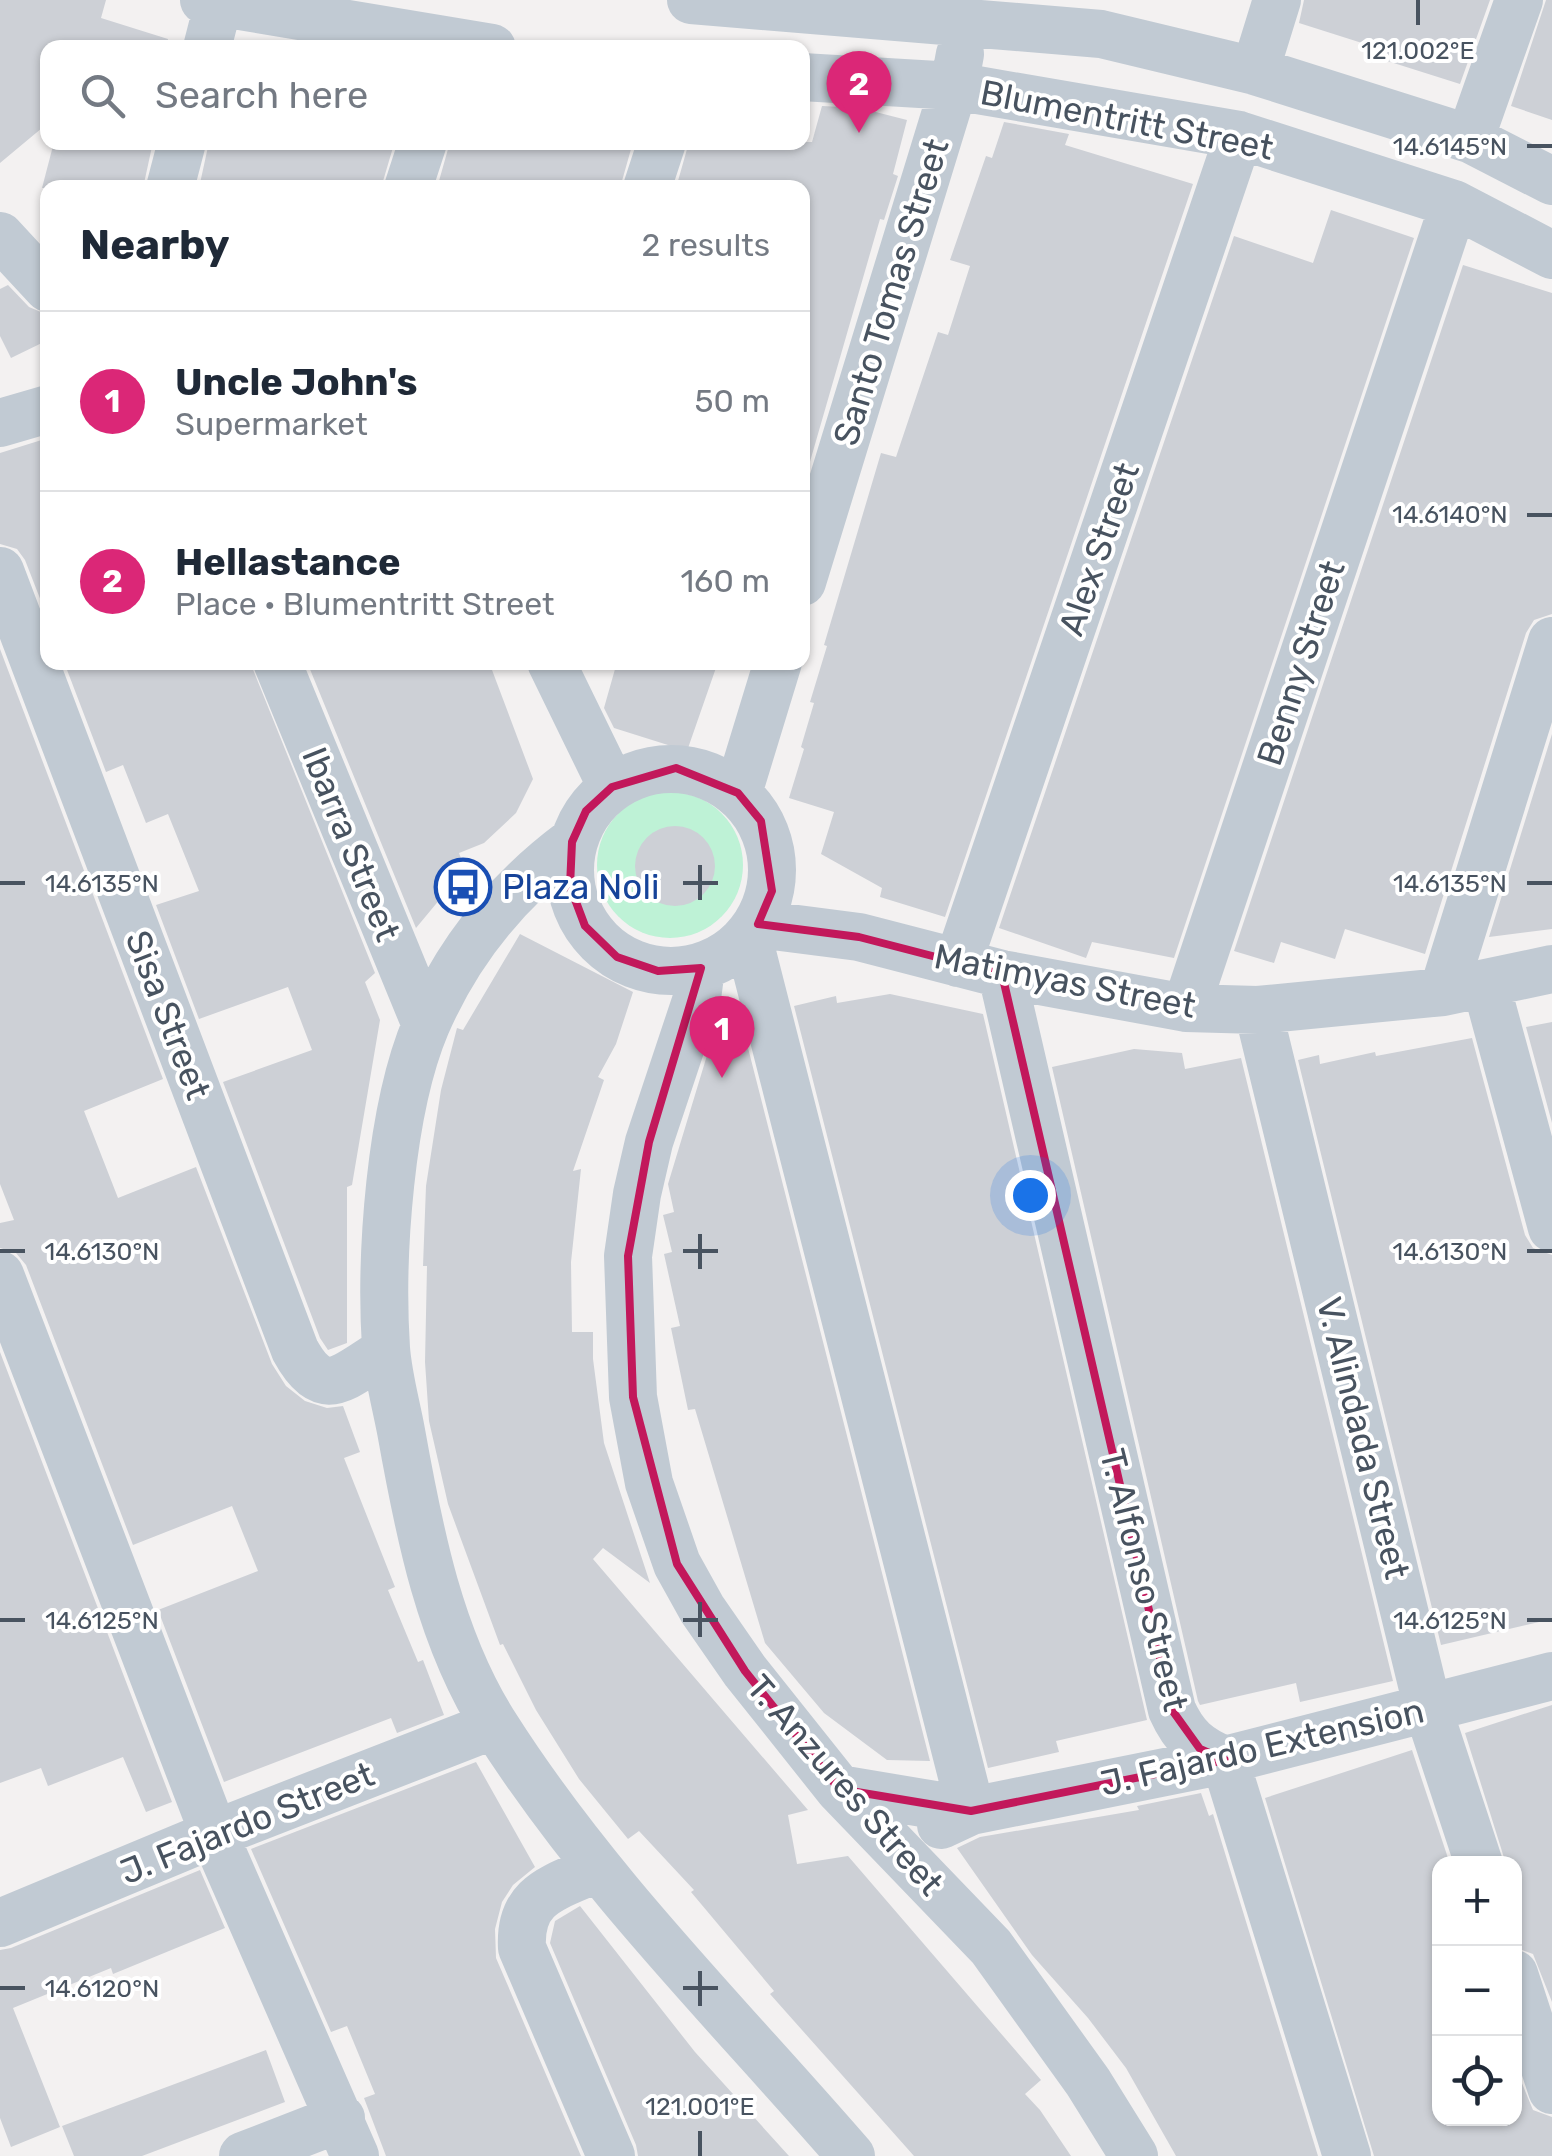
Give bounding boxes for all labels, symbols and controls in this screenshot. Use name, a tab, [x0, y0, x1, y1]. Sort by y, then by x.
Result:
text: 121.002°E	[1361, 36, 1475, 65]
search box	[40, 40, 810, 150]
pin: 2	[826, 51, 892, 133]
icon: search	[75, 68, 130, 123]
street label: Blumentritt Street	[977, 71, 1277, 169]
text: Search here	[155, 72, 368, 118]
text: 14.6145°N	[1393, 132, 1507, 161]
street label: Santo Tomas Street	[824, 134, 958, 450]
text: Nearby	[80, 220, 230, 270]
text: 2 results	[641, 226, 770, 264]
text: Uncle John's	[175, 359, 417, 405]
text: 1	[105, 382, 120, 420]
text: 50 m	[694, 382, 770, 420]
text: Supermarket	[175, 405, 368, 443]
street label: Alex Street	[1050, 457, 1148, 641]
text: 14.6140°N	[1392, 500, 1508, 529]
text: Hellastance	[175, 539, 401, 585]
street label: Benny Street	[1248, 555, 1354, 771]
text: 2	[102, 562, 123, 600]
text: 160 m	[680, 562, 770, 600]
text: Place · Blumentritt Street	[175, 585, 555, 623]
street label: Ibarra Street	[293, 741, 409, 947]
bus stop icon: Plaza Noli	[433, 857, 493, 917]
place label: Plaza Noli	[502, 866, 659, 908]
text: 14.6135°N	[45, 869, 159, 898]
text: 14.6135°N	[1393, 869, 1507, 898]
street label: Sisa Street	[117, 925, 219, 1105]
street label: Matimyas Street	[931, 935, 1199, 1027]
pin: 1	[690, 996, 754, 1078]
your location	[1005, 1170, 1056, 1221]
text: 14.6130°N	[44, 1237, 160, 1266]
text: 14.6130°N	[1392, 1237, 1508, 1266]
street label: V. Alindada Street	[1308, 1293, 1418, 1583]
street label: T. Alfonso Street	[1091, 1445, 1197, 1715]
text: 14.6125°N	[45, 1606, 159, 1635]
text: 14.6125°N	[1393, 1606, 1507, 1635]
street label: T. Anzures Street	[738, 1666, 952, 1904]
street label: J. Fajardo Extension	[1096, 1689, 1428, 1805]
street label: J. Fajardo Street	[114, 1753, 380, 1893]
map controls	[1432, 1856, 1522, 2126]
button: +	[1432, 1856, 1522, 1946]
button: −	[1432, 1946, 1522, 2036]
text: 14.6120°N	[45, 1974, 159, 2003]
button: locate	[1432, 2036, 1522, 2126]
text: 121.001°E	[645, 2092, 755, 2121]

